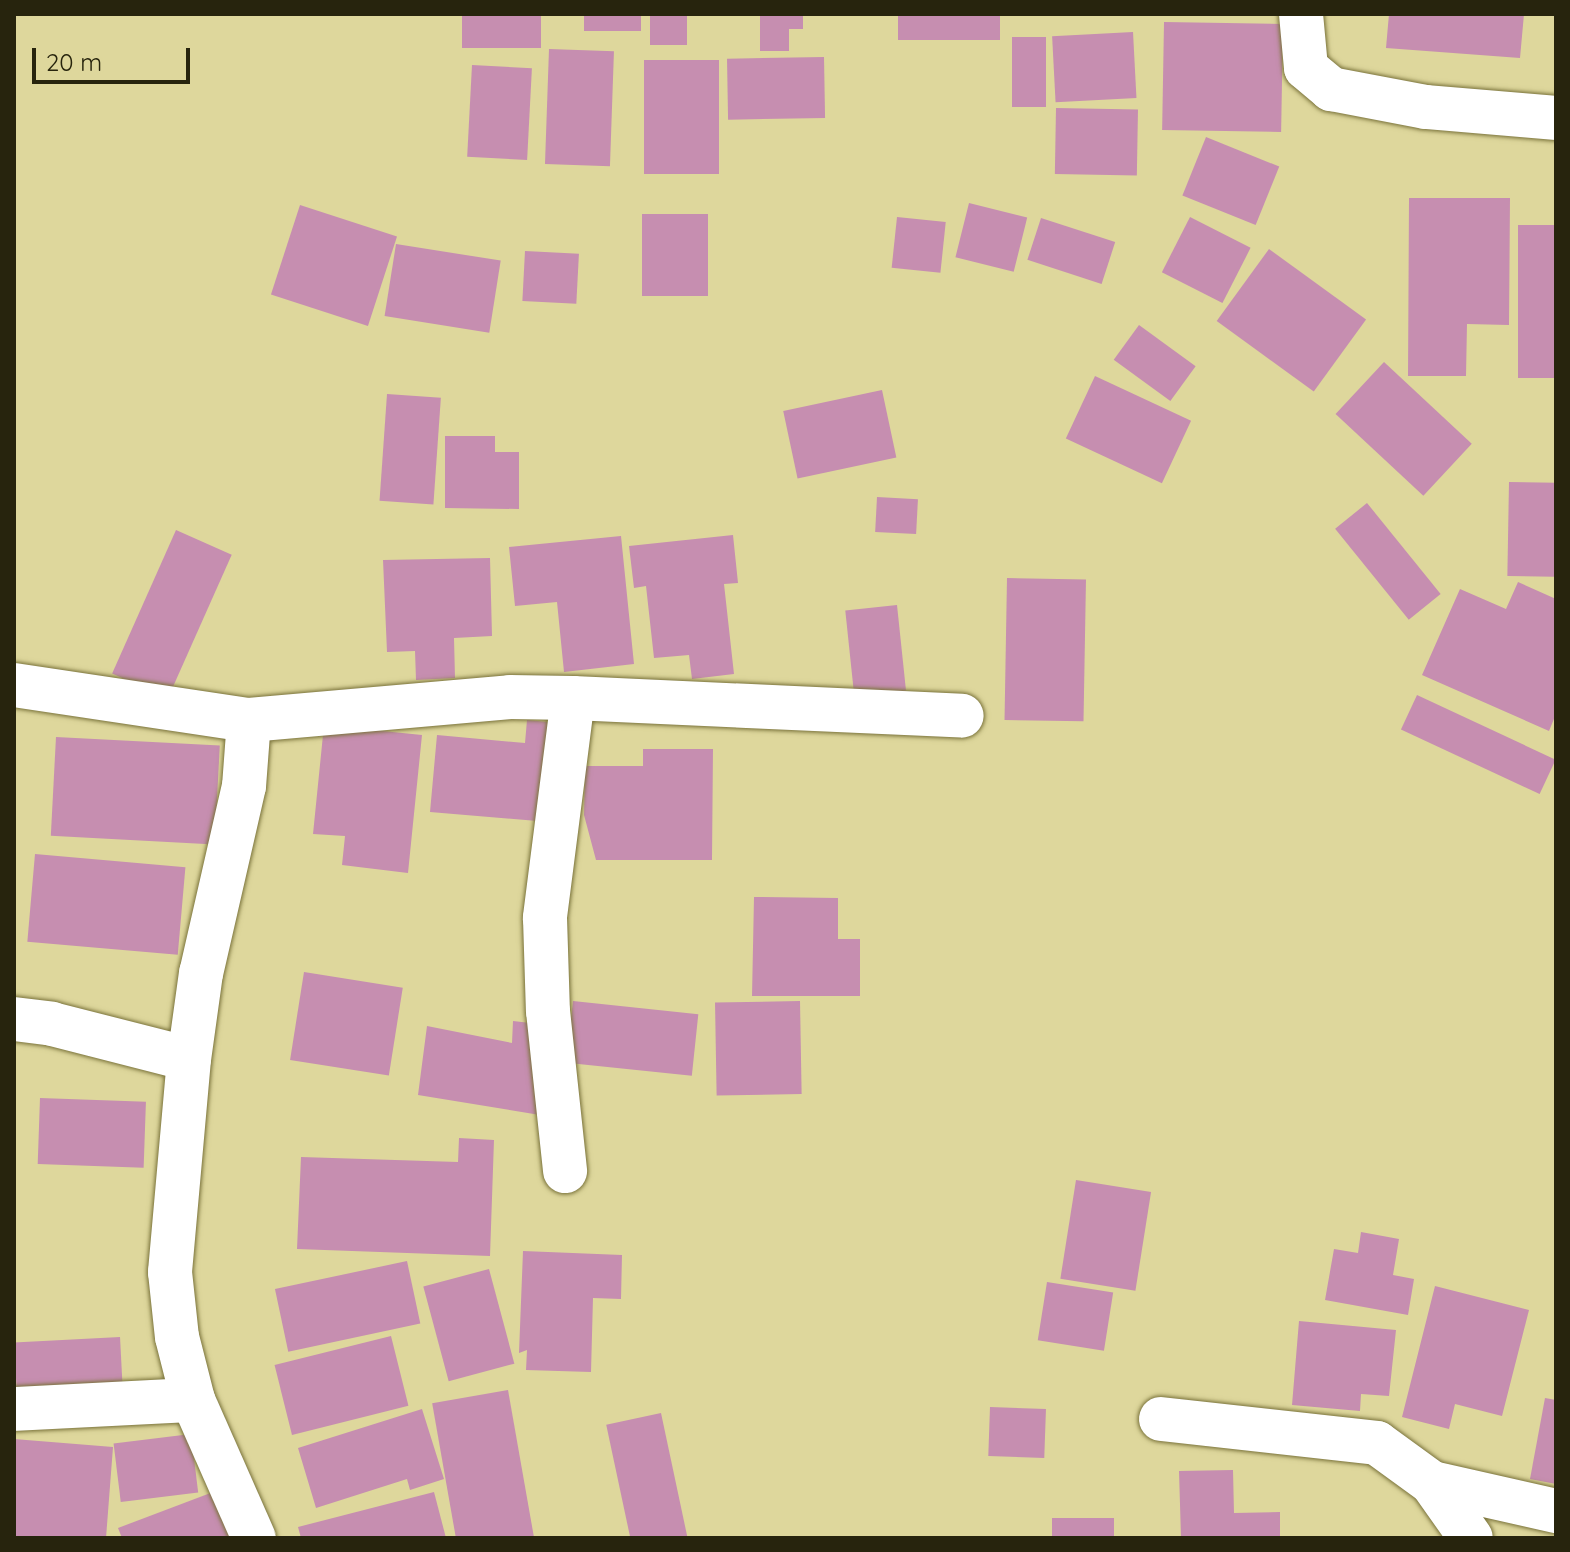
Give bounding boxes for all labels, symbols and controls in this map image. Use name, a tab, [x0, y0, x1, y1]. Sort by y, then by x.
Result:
scale bar	[36, 32, 194, 82]
text: 20 m	[46, 47, 102, 77]

